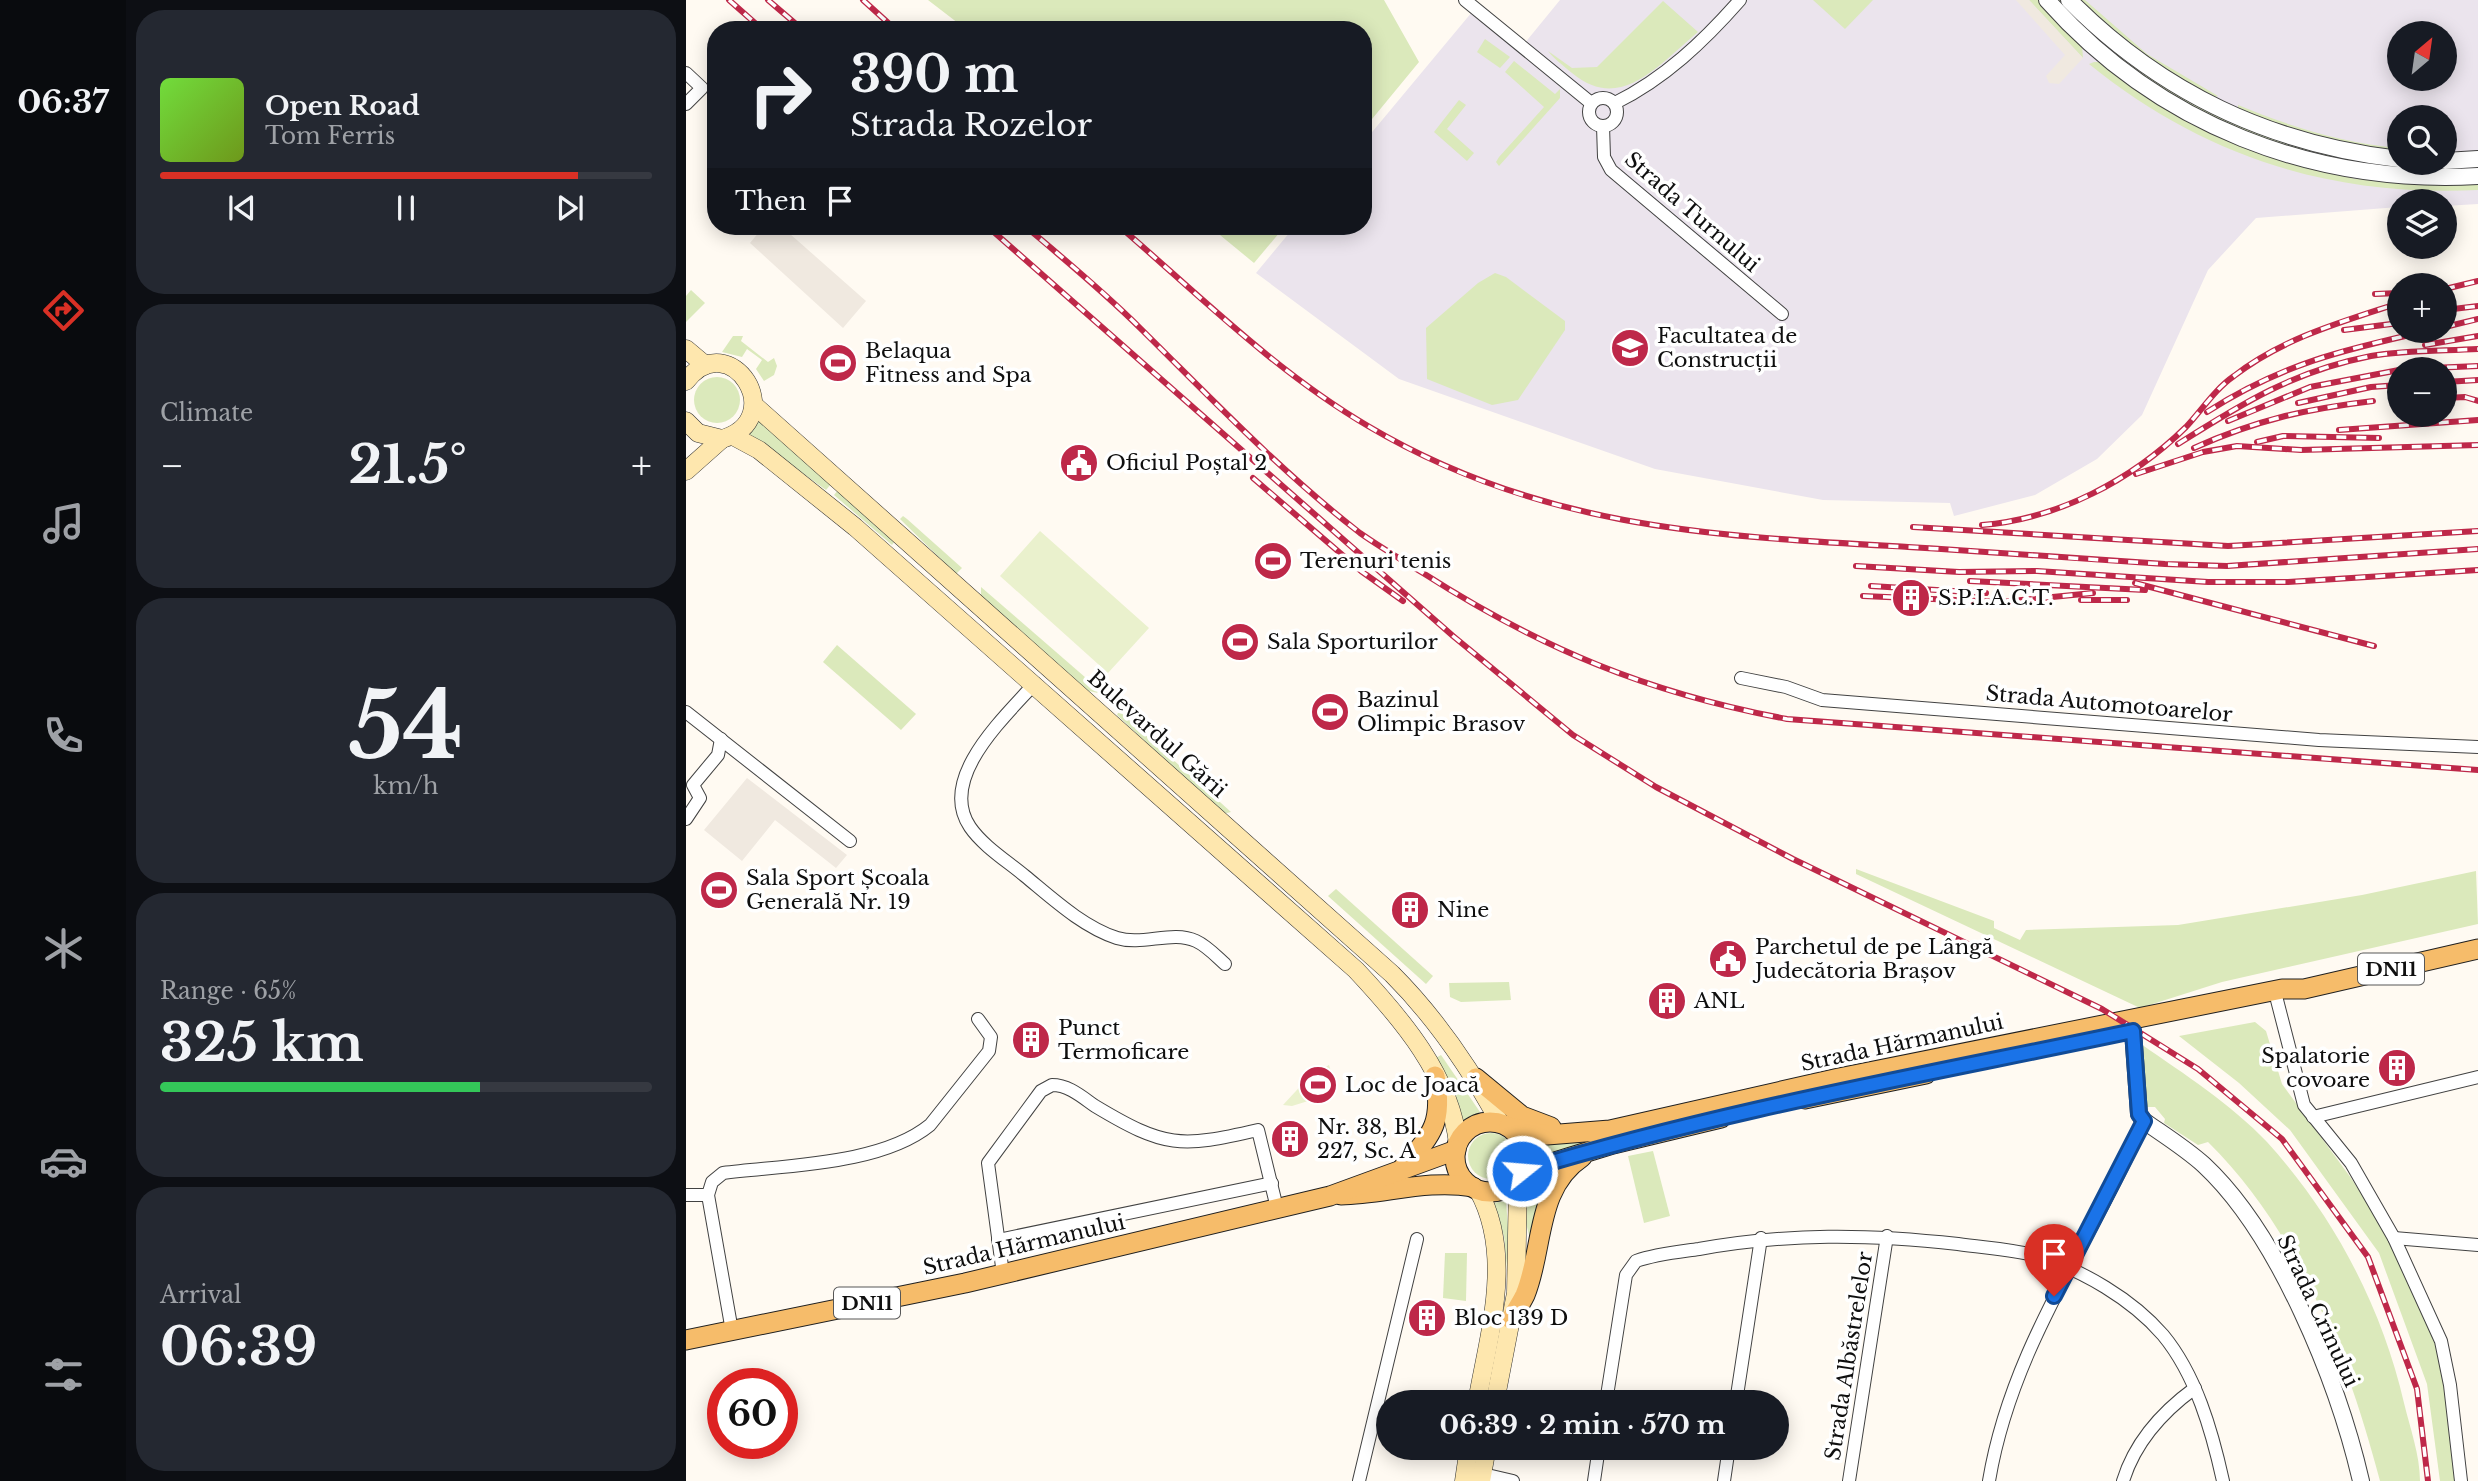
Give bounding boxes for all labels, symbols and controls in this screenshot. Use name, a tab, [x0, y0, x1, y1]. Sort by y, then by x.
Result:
north arrow	[2387, 21, 2457, 91]
map controls	[2387, 21, 2457, 427]
text: 390 m	[850, 44, 1018, 105]
icon: right	[735, 49, 826, 140]
text: 06:37	[17, 82, 109, 122]
text: Open Road	[265, 90, 420, 122]
text: Strada Rozelor	[850, 105, 1092, 145]
button: search	[2387, 105, 2457, 175]
text: Tom Ferris	[265, 122, 395, 150]
street label: Strada Turnului	[1619, 146, 1765, 278]
icon: arrive	[821, 182, 859, 220]
text: Then	[735, 185, 807, 217]
icon: previous	[223, 189, 261, 227]
icon: pause	[387, 189, 425, 227]
icon: next	[551, 189, 589, 227]
button: layers	[2387, 189, 2457, 259]
button: +	[2387, 273, 2457, 343]
icon: directions	[39, 286, 88, 335]
place label: Facultatea de Construcții	[1657, 323, 1797, 373]
school or university icon: Facultatea de Construcții	[1609, 327, 1651, 369]
place label: Belaqua Fitness and Spa	[865, 338, 1032, 388]
sports icon: Belaqua Fitness and Spa	[817, 342, 859, 384]
button: −	[2387, 357, 2457, 427]
text: Climate	[160, 399, 253, 427]
text: 21.5°	[348, 433, 467, 497]
text: −	[160, 442, 184, 489]
text: +	[631, 442, 652, 489]
public building icon: Oficiul Poștal 2	[1058, 442, 1100, 484]
place label: Oficiul Poștal 2	[1106, 450, 1267, 476]
icon: music	[39, 499, 88, 548]
sports icon: Terenuri tenis	[1252, 540, 1294, 582]
place label: Terenuri tenis	[1300, 548, 1451, 574]
building icon: S.P.I.A.C.T.	[1890, 577, 1932, 619]
place label: S.P.I.A.C.T.	[1938, 585, 2054, 611]
sports icon: Sala Sporturilor	[1219, 621, 1261, 663]
place label: Sala Sporturilor	[1267, 629, 1438, 655]
street label: Bulevardul Gării	[1082, 665, 1232, 803]
text: 54	[349, 670, 463, 783]
street label: Strada Automotoarelor	[1985, 680, 2233, 728]
place label: Bazinul Olimpic Brasov	[1357, 687, 1525, 737]
sports icon: Bazinul Olimpic Brasov	[1309, 691, 1351, 733]
icon: phone	[39, 711, 88, 760]
text: km/h	[373, 772, 439, 800]
place label: Sala Sport Școala Generală Nr. 19	[746, 865, 930, 915]
sports icon: Sala Sport Școala Generală Nr. 19	[698, 869, 740, 911]
building icon: Nine	[1389, 889, 1431, 931]
place label: Nine	[1437, 897, 1489, 923]
icon: climate	[39, 924, 88, 973]
place label: Parchetul de pe Lângă Judecătoria Brașov	[1752, 934, 1994, 984]
public building icon: Parchetul de pe Lângă Judecătoria Brașov	[1707, 938, 1749, 980]
road number: DN11	[2358, 953, 2424, 984]
text: Range · 65%	[160, 977, 297, 1005]
building icon: ANL	[1646, 980, 1688, 1022]
place label: ANL	[1693, 988, 1744, 1014]
street label: Strada Hărmanului	[1798, 1009, 2006, 1077]
text: 325 km	[160, 1011, 364, 1075]
place label: Punct Termoficare	[1058, 1015, 1189, 1065]
building icon: Punct Termoficare	[1010, 1019, 1052, 1061]
place label: Spalatorie covoare	[2261, 1043, 2370, 1093]
building icon: Spalatorie covoare	[2376, 1047, 2418, 1089]
sports icon: Loc de Joacă	[1297, 1064, 1339, 1106]
place label: Loc de Joacă	[1345, 1072, 1480, 1098]
place label: Nr. 38, Bl. 227, Sc. A	[1317, 1114, 1422, 1164]
building icon: Nr. 38, Bl. 227, Sc. A	[1269, 1118, 1311, 1160]
position arrow	[1485, 1134, 1559, 1208]
icon: car	[39, 1137, 88, 1186]
street label: Strada Hărmanului	[920, 1209, 1128, 1281]
pin	[2024, 1224, 2084, 1296]
street label: Strada Crinului	[2271, 1231, 2365, 1391]
icon: arrive	[2035, 1235, 2073, 1273]
street label: Strada Albăstrelelor	[1820, 1250, 1878, 1462]
text: Arrival	[160, 1281, 241, 1309]
road number: DN11	[834, 1288, 900, 1318]
building icon: Bloc 139 D	[1406, 1297, 1448, 1339]
place label: Bloc 139 D	[1454, 1305, 1568, 1331]
text: 06:39	[160, 1315, 317, 1379]
icon: filters	[39, 1350, 88, 1399]
speed limit sign: 60	[707, 1368, 798, 1459]
text: 06:39 · 2 min · 570 m	[1440, 1409, 1725, 1441]

